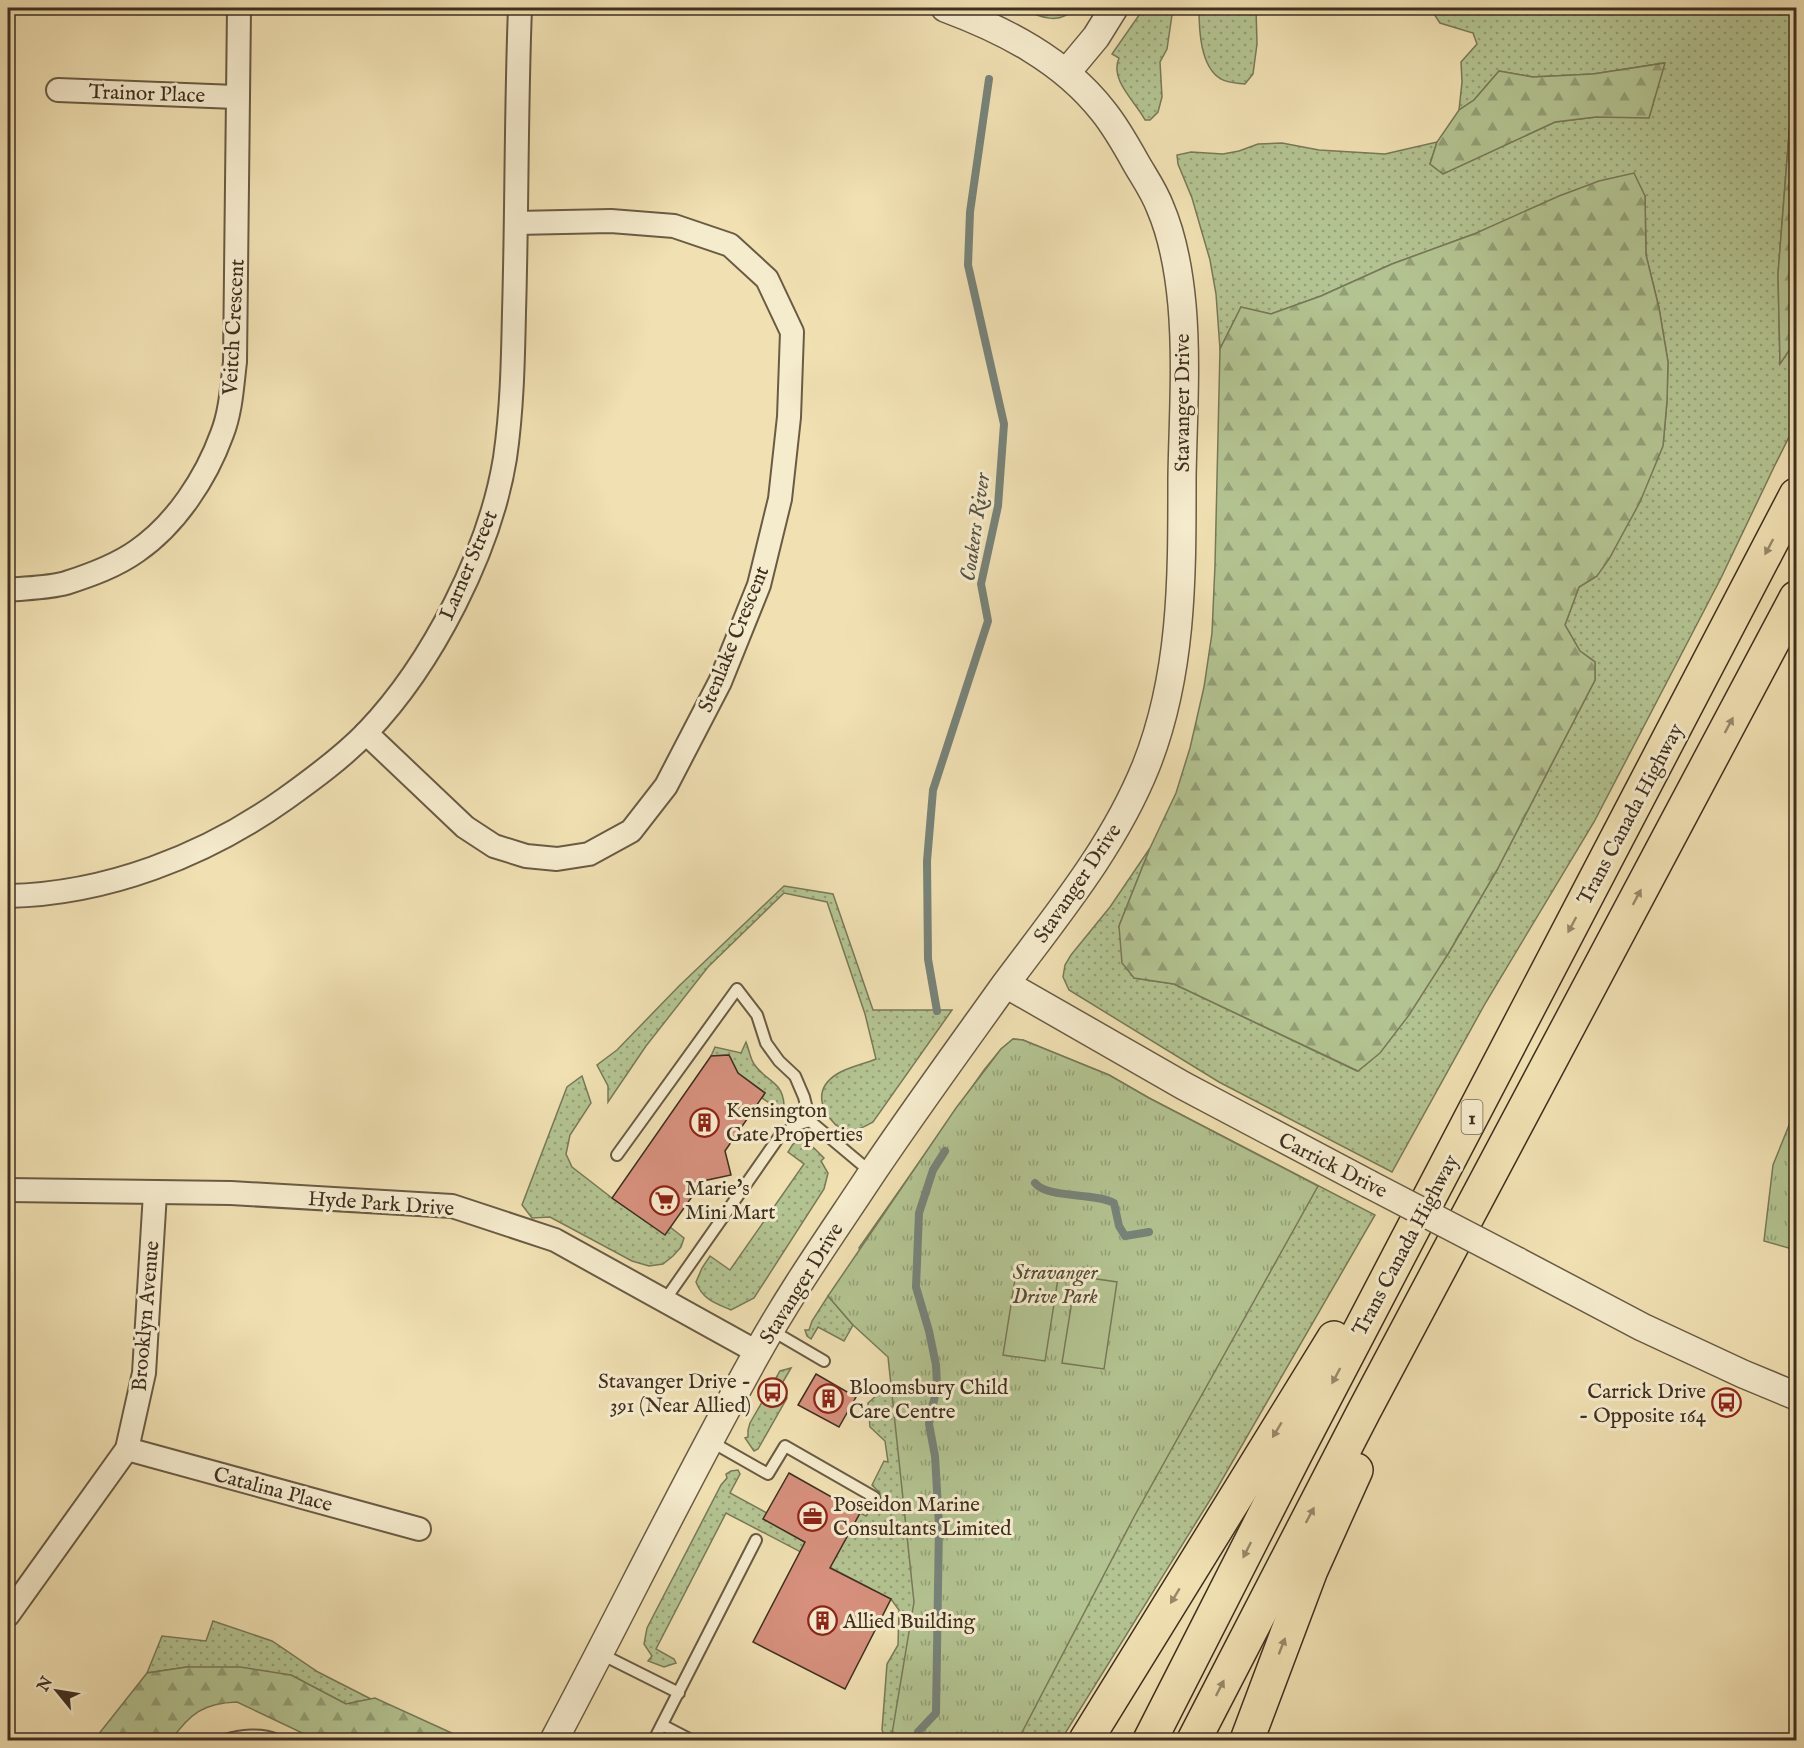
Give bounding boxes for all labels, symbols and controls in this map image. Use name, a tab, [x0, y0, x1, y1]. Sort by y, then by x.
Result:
street label: Trainor Place	[88, 79, 206, 110]
street label: Veitch Crescent	[217, 258, 252, 397]
street label: Stavanger Drive	[1170, 333, 1197, 472]
water label: Coakers River	[955, 470, 998, 583]
street label: Larner Street	[434, 506, 505, 625]
one-way arrow	[1765, 538, 1775, 556]
street label: Stenlake Crescent	[693, 562, 776, 717]
one-way arrow	[1724, 716, 1734, 733]
street label: Trans Canada Highway	[1572, 719, 1691, 910]
street label: Stavanger Drive	[1028, 819, 1128, 949]
one-way arrow	[1632, 889, 1642, 906]
one-way arrow	[1568, 916, 1577, 933]
place label: Kensington Gate Properties	[726, 1098, 863, 1149]
road number: 1	[1462, 1100, 1482, 1134]
building icon: Kensington Gate Properties	[689, 1106, 721, 1138]
street label: Carrick Drive	[1273, 1127, 1392, 1205]
street label: Trans Canada Highway	[1347, 1150, 1466, 1341]
place label: Marie's Mini Mart	[685, 1176, 776, 1227]
supermarket icon: Marie's Mini Mart	[648, 1184, 680, 1216]
street label: Hyde Park Drive	[307, 1186, 455, 1223]
street label: Stavanger Drive	[754, 1218, 851, 1350]
street label: Brooklyn Avenue	[126, 1239, 167, 1393]
park label: Stravanger Drive Park	[1012, 1260, 1098, 1311]
one-way arrow	[1331, 1368, 1341, 1385]
place label: Stavanger Drive - 391 (Near Allied)	[598, 1369, 751, 1420]
place label: Bloomsbury Child Care Centre	[849, 1375, 1009, 1426]
bus stop icon: Stavanger Drive - 391 (Near Allied)	[756, 1377, 788, 1409]
place label: Carrick Drive - Opposite 164	[1579, 1379, 1707, 1430]
building icon: Bloomsbury Child Care Centre	[812, 1383, 844, 1415]
bus stop icon: Carrick Drive - Opposite 164	[1711, 1387, 1743, 1419]
one-way arrow	[1272, 1422, 1283, 1438]
street label: Catalina Place	[210, 1462, 335, 1519]
place label: Poseidon Marine Consultants Limited	[833, 1492, 1012, 1543]
office icon: Poseidon Marine Consultants Limited	[796, 1500, 828, 1532]
one-way arrow	[1304, 1506, 1314, 1524]
one-way arrow	[1242, 1541, 1251, 1558]
one-way arrow	[1170, 1588, 1181, 1604]
building icon: Allied Building	[806, 1605, 838, 1637]
place label: Allied Building	[842, 1609, 976, 1636]
one-way arrow	[1278, 1637, 1288, 1655]
north arrow	[27, 1661, 87, 1721]
text: N	[33, 1673, 58, 1696]
one-way arrow	[1216, 1680, 1225, 1697]

